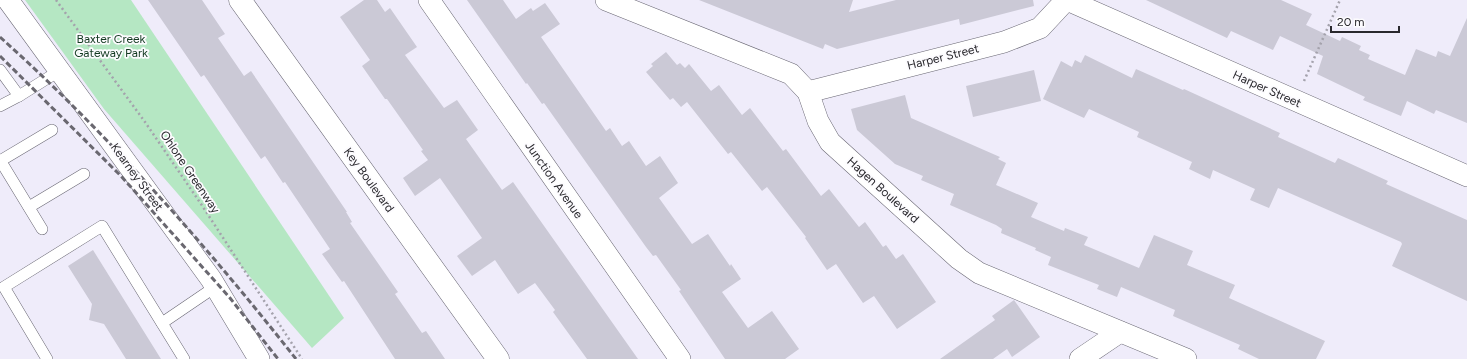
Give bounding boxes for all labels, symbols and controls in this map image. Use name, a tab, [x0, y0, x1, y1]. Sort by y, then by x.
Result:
scale bar	[1331, 8, 1399, 34]
text: 20 m	[1337, 15, 1365, 29]
park label: Baxter Creek Gateway Park	[74, 32, 148, 60]
street label: Harper Street	[906, 41, 981, 73]
street label: Harper Street	[1231, 68, 1304, 111]
street label: Ohlone Greenway	[157, 128, 223, 216]
street label: Junction Avenue	[522, 139, 586, 221]
street label: Kearney Street	[108, 141, 166, 214]
street label: Key Boulevard	[341, 145, 397, 215]
street label: Hagen Boulevard	[844, 154, 922, 226]

